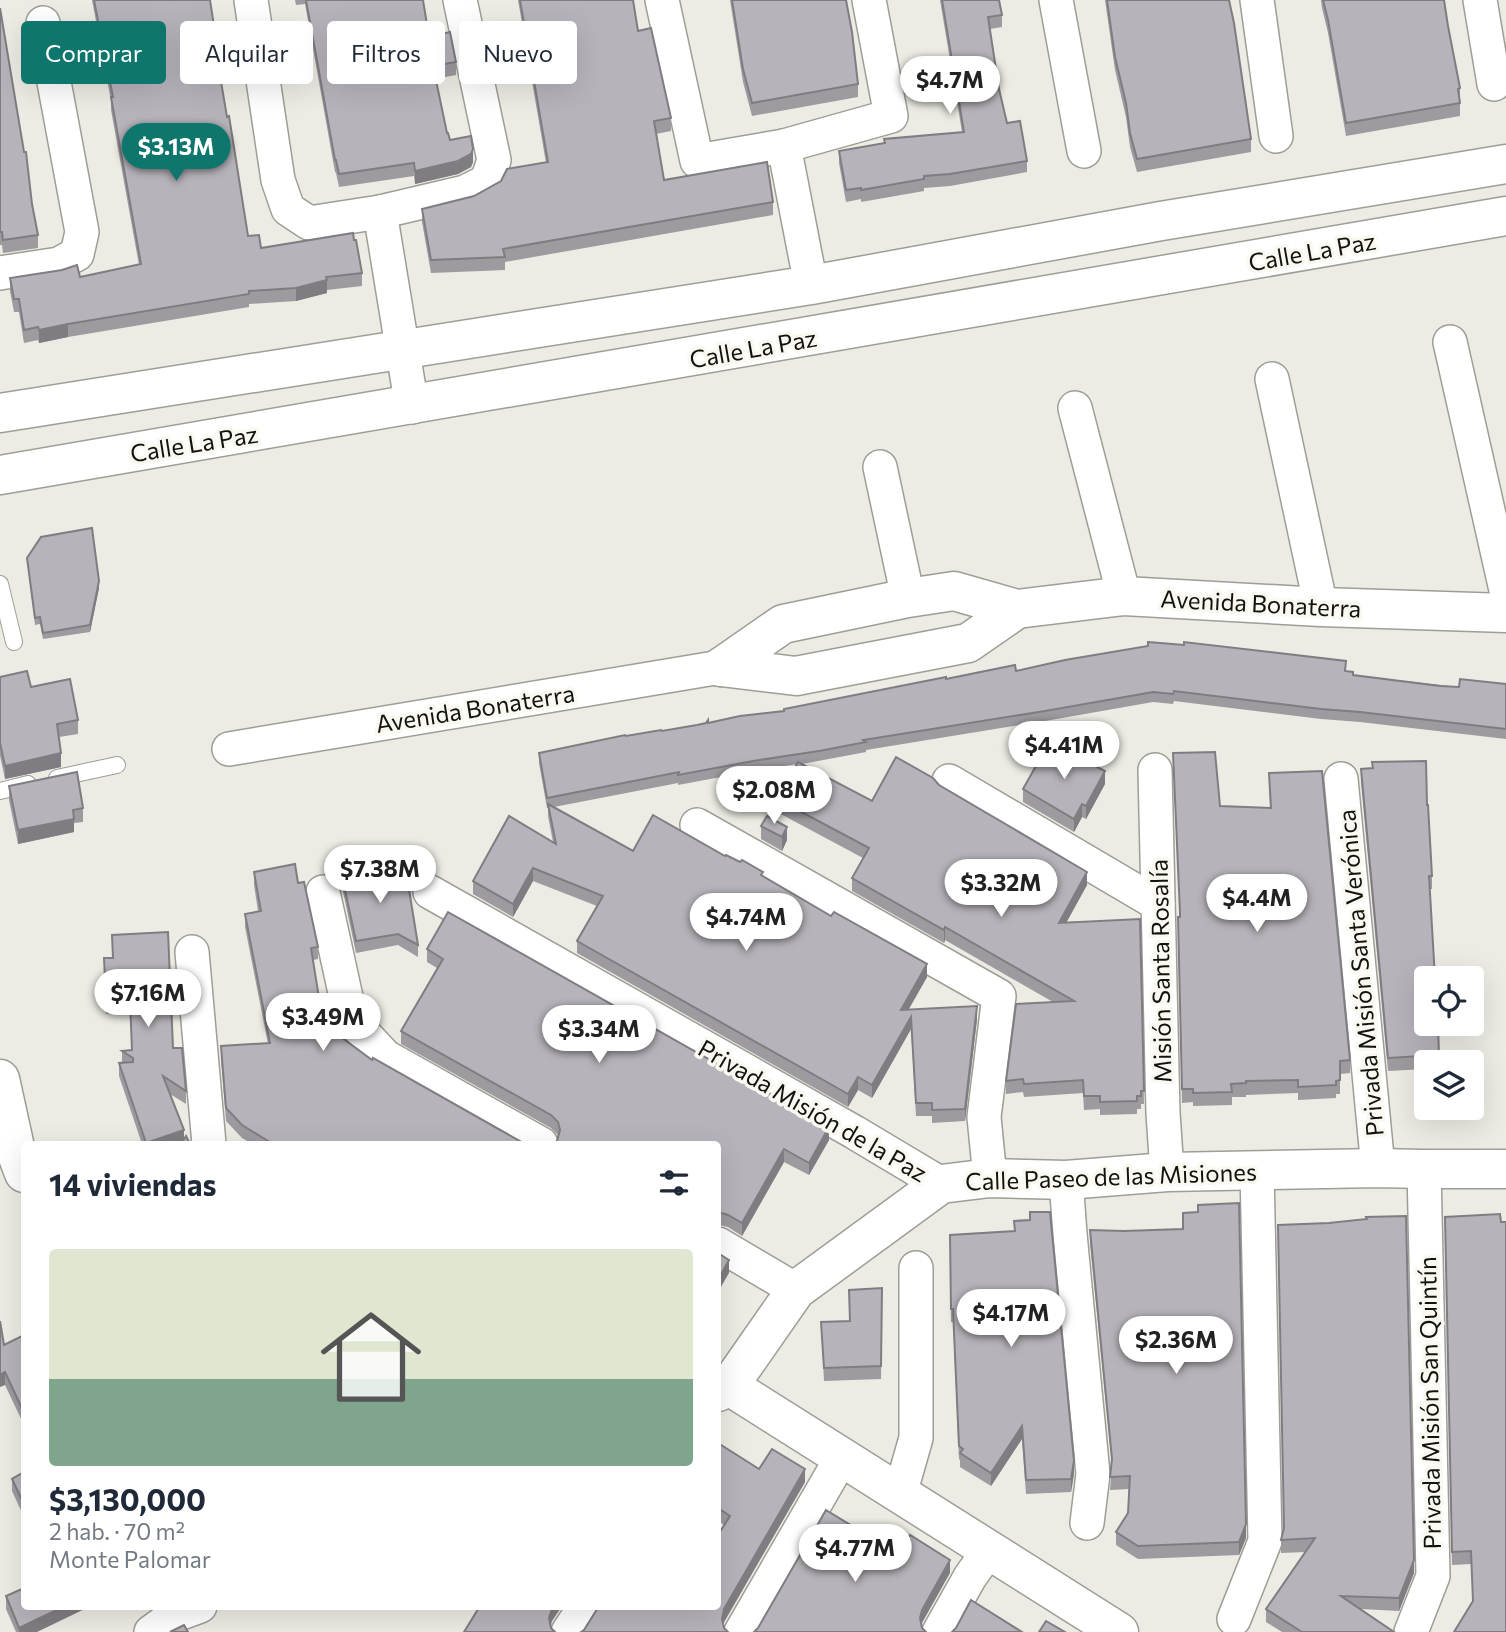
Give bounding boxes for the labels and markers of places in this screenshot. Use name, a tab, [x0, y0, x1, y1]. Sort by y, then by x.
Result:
pin: $4.7M	[901, 57, 999, 116]
pin: $3.13M	[119, 124, 233, 183]
pin: $4.41M	[1007, 722, 1121, 781]
pin: $2.08M	[717, 766, 831, 826]
pin: $7.38M	[323, 846, 437, 905]
pin: $3.32M	[944, 860, 1058, 919]
pin: $4.4M	[1208, 874, 1306, 934]
pin: $4.74M	[689, 894, 803, 953]
pin: $7.16M	[91, 970, 205, 1029]
pin: $3.49M	[266, 993, 380, 1053]
pin: $3.34M	[542, 1006, 656, 1065]
pin: $4.17M	[954, 1290, 1068, 1349]
pin: $2.36M	[1119, 1316, 1233, 1376]
pin: $4.77M	[798, 1524, 912, 1584]

